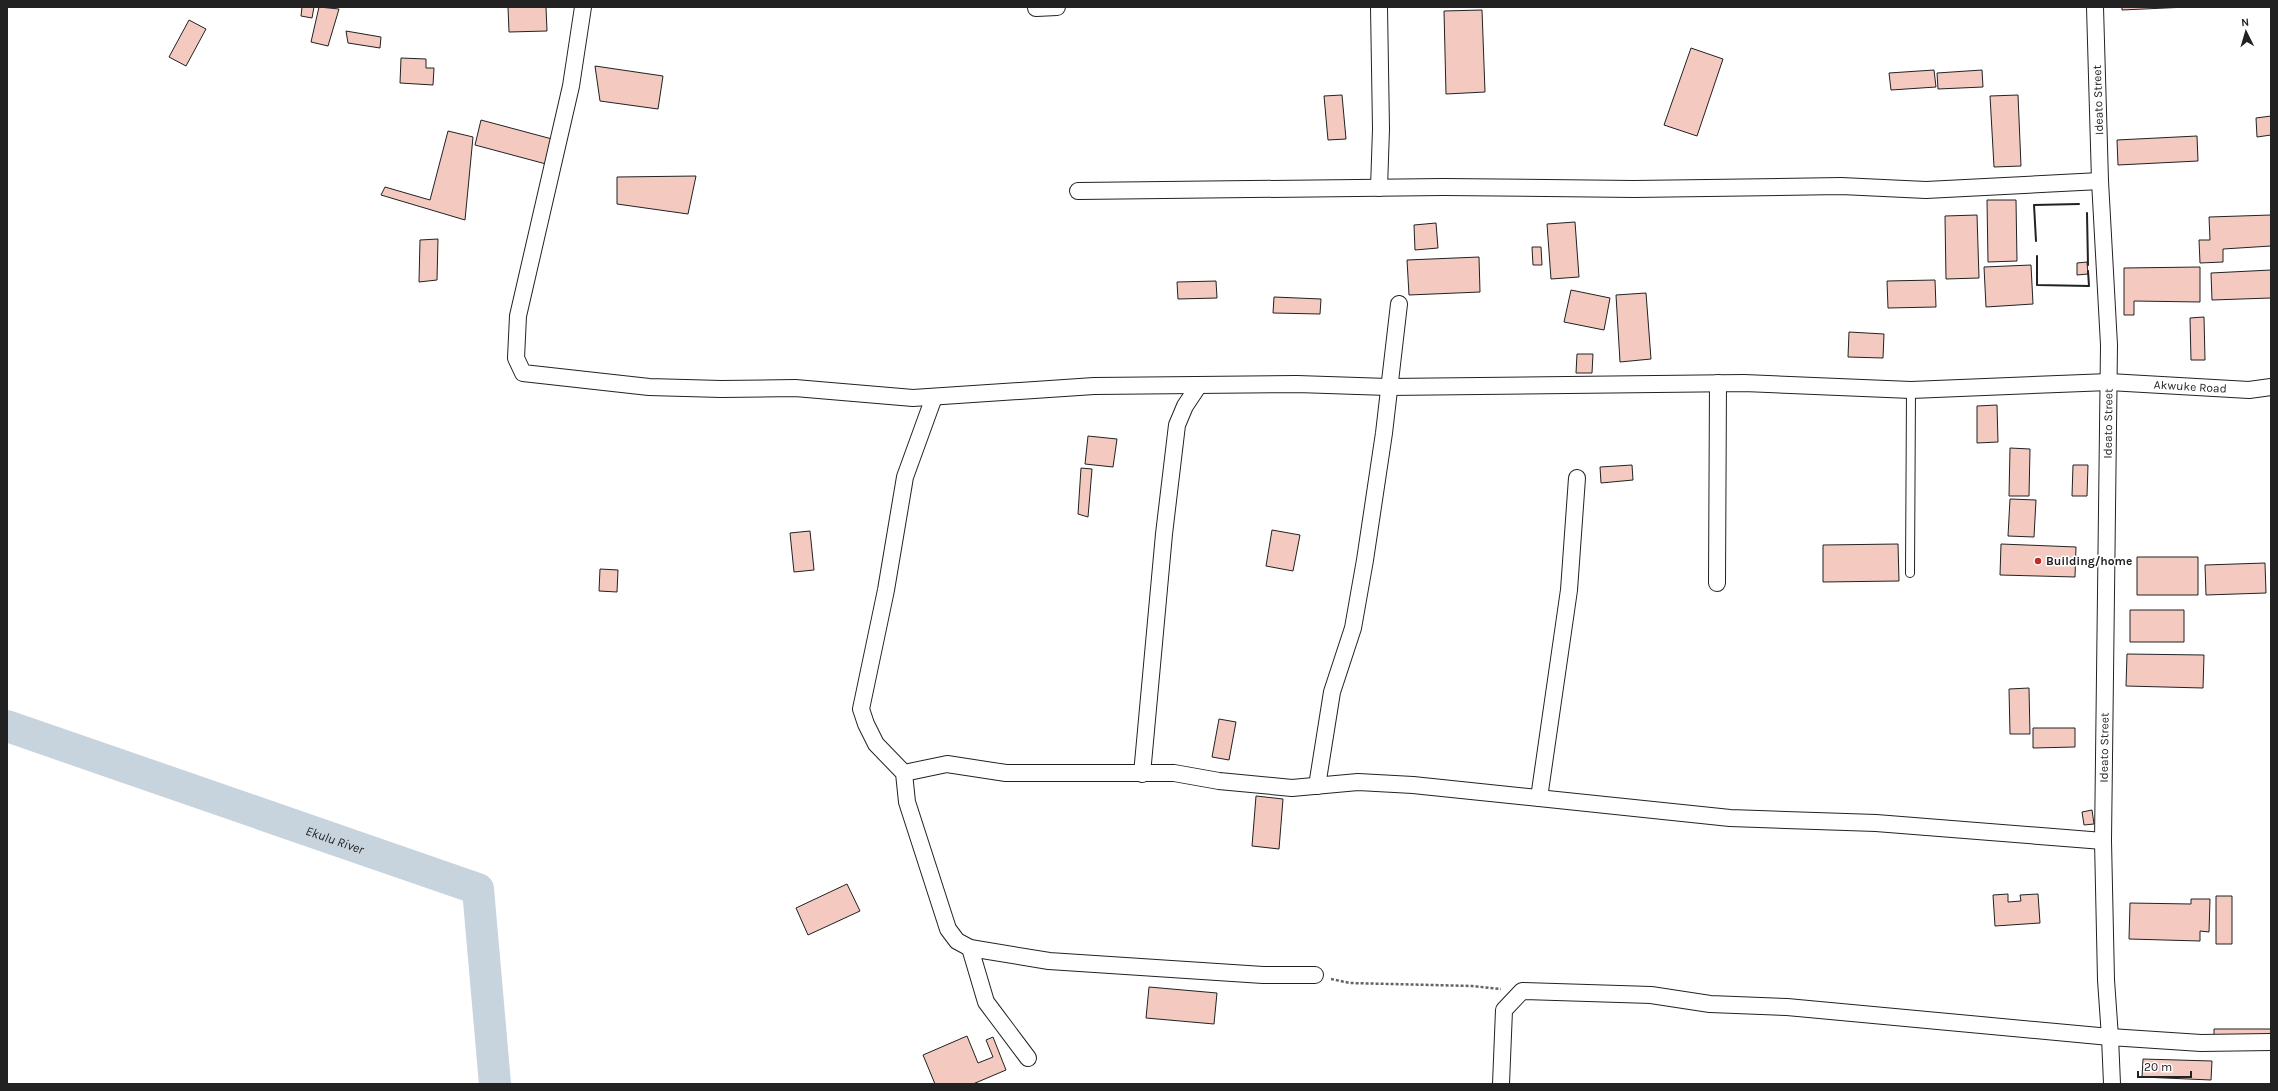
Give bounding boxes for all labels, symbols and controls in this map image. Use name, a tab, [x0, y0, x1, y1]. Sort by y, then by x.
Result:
north arrow	[2226, 12, 2266, 52]
text: N	[2241, 16, 2250, 29]
street label: Ideato Street	[2090, 64, 2106, 135]
street label: Akwuke Road	[2153, 378, 2227, 396]
street label: Ideato Street	[2101, 388, 2115, 459]
place label: Building/home	[2046, 554, 2132, 568]
marker: Building/home	[2033, 556, 2043, 566]
street label: Ideato Street	[2097, 712, 2112, 783]
water label: Ekulu River	[304, 823, 366, 857]
scale bar	[2138, 1053, 2191, 1079]
text: 20 m	[2144, 1060, 2172, 1074]

